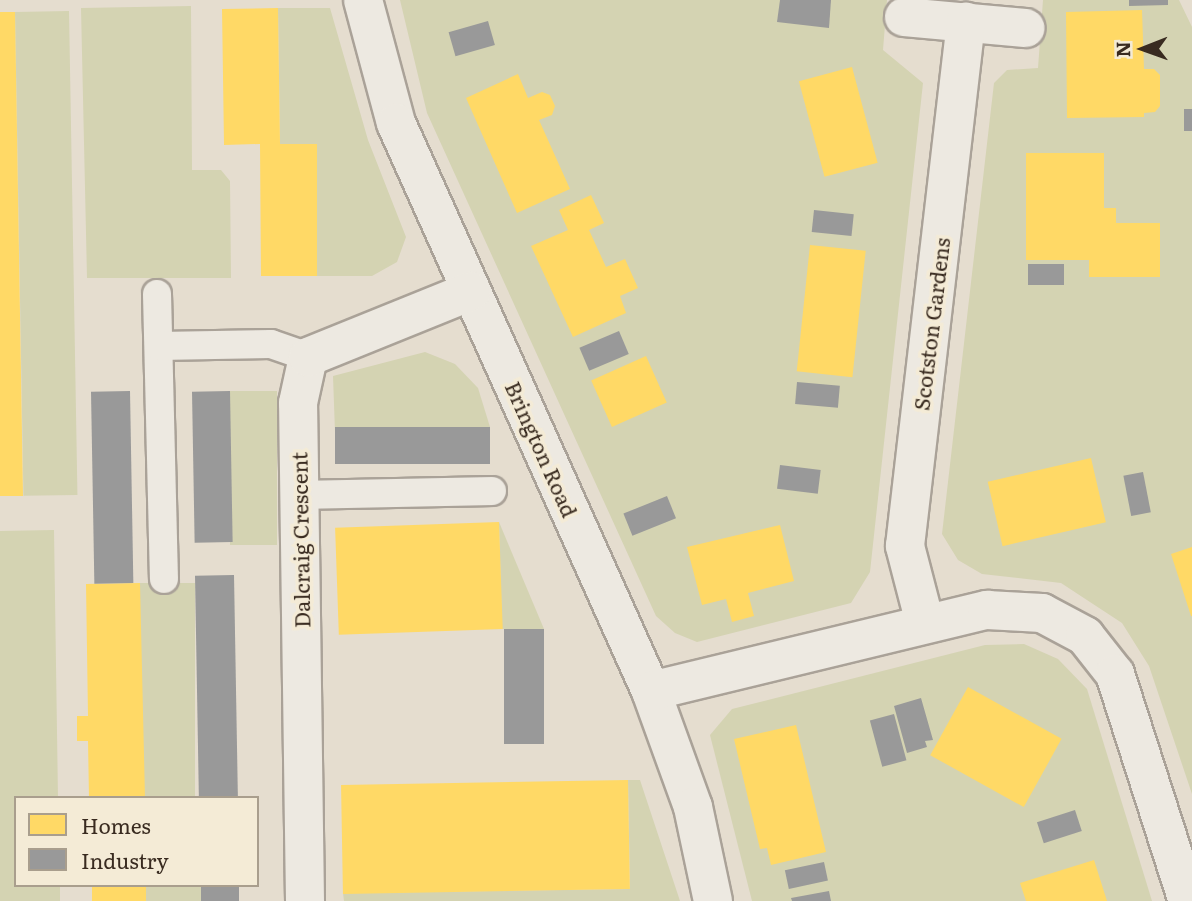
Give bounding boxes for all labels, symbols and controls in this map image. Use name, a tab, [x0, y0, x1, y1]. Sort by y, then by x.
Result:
north arrow	[1108, 14, 1178, 84]
text: N	[1108, 41, 1136, 58]
street label: Scotston Gardens	[908, 236, 954, 412]
street label: Brington Road	[501, 377, 583, 521]
street label: Dalcraig Crescent	[286, 452, 314, 628]
legend	[14, 796, 259, 887]
text: Homes	[81, 809, 151, 840]
text: Industry	[81, 844, 169, 875]

